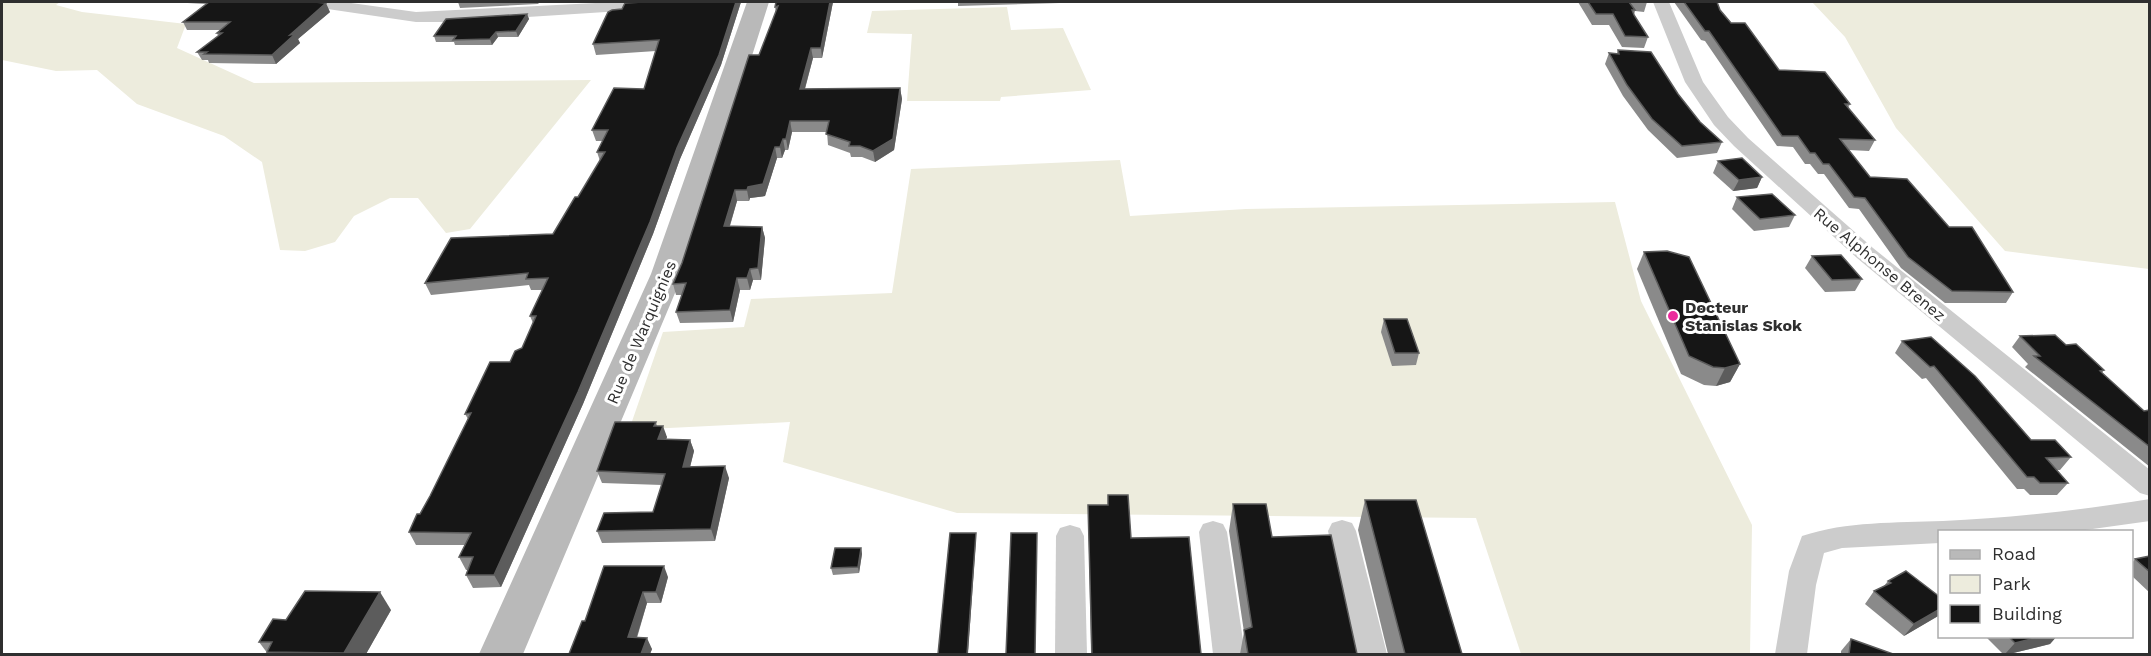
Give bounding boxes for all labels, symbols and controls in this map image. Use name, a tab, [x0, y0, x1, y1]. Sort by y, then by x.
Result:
street label: Rue Alphonse Brenez	[1810, 204, 1949, 325]
street label: Rue de Warquignies	[603, 258, 680, 407]
place label: Docteur Stanislas Skok	[1685, 298, 1802, 335]
marker: Docteur Stanislas Skok	[1666, 309, 1680, 323]
legend	[1938, 530, 2133, 638]
text: Road	[1992, 543, 2036, 564]
text: Park	[1992, 573, 2031, 594]
text: Building	[1992, 603, 2062, 624]

